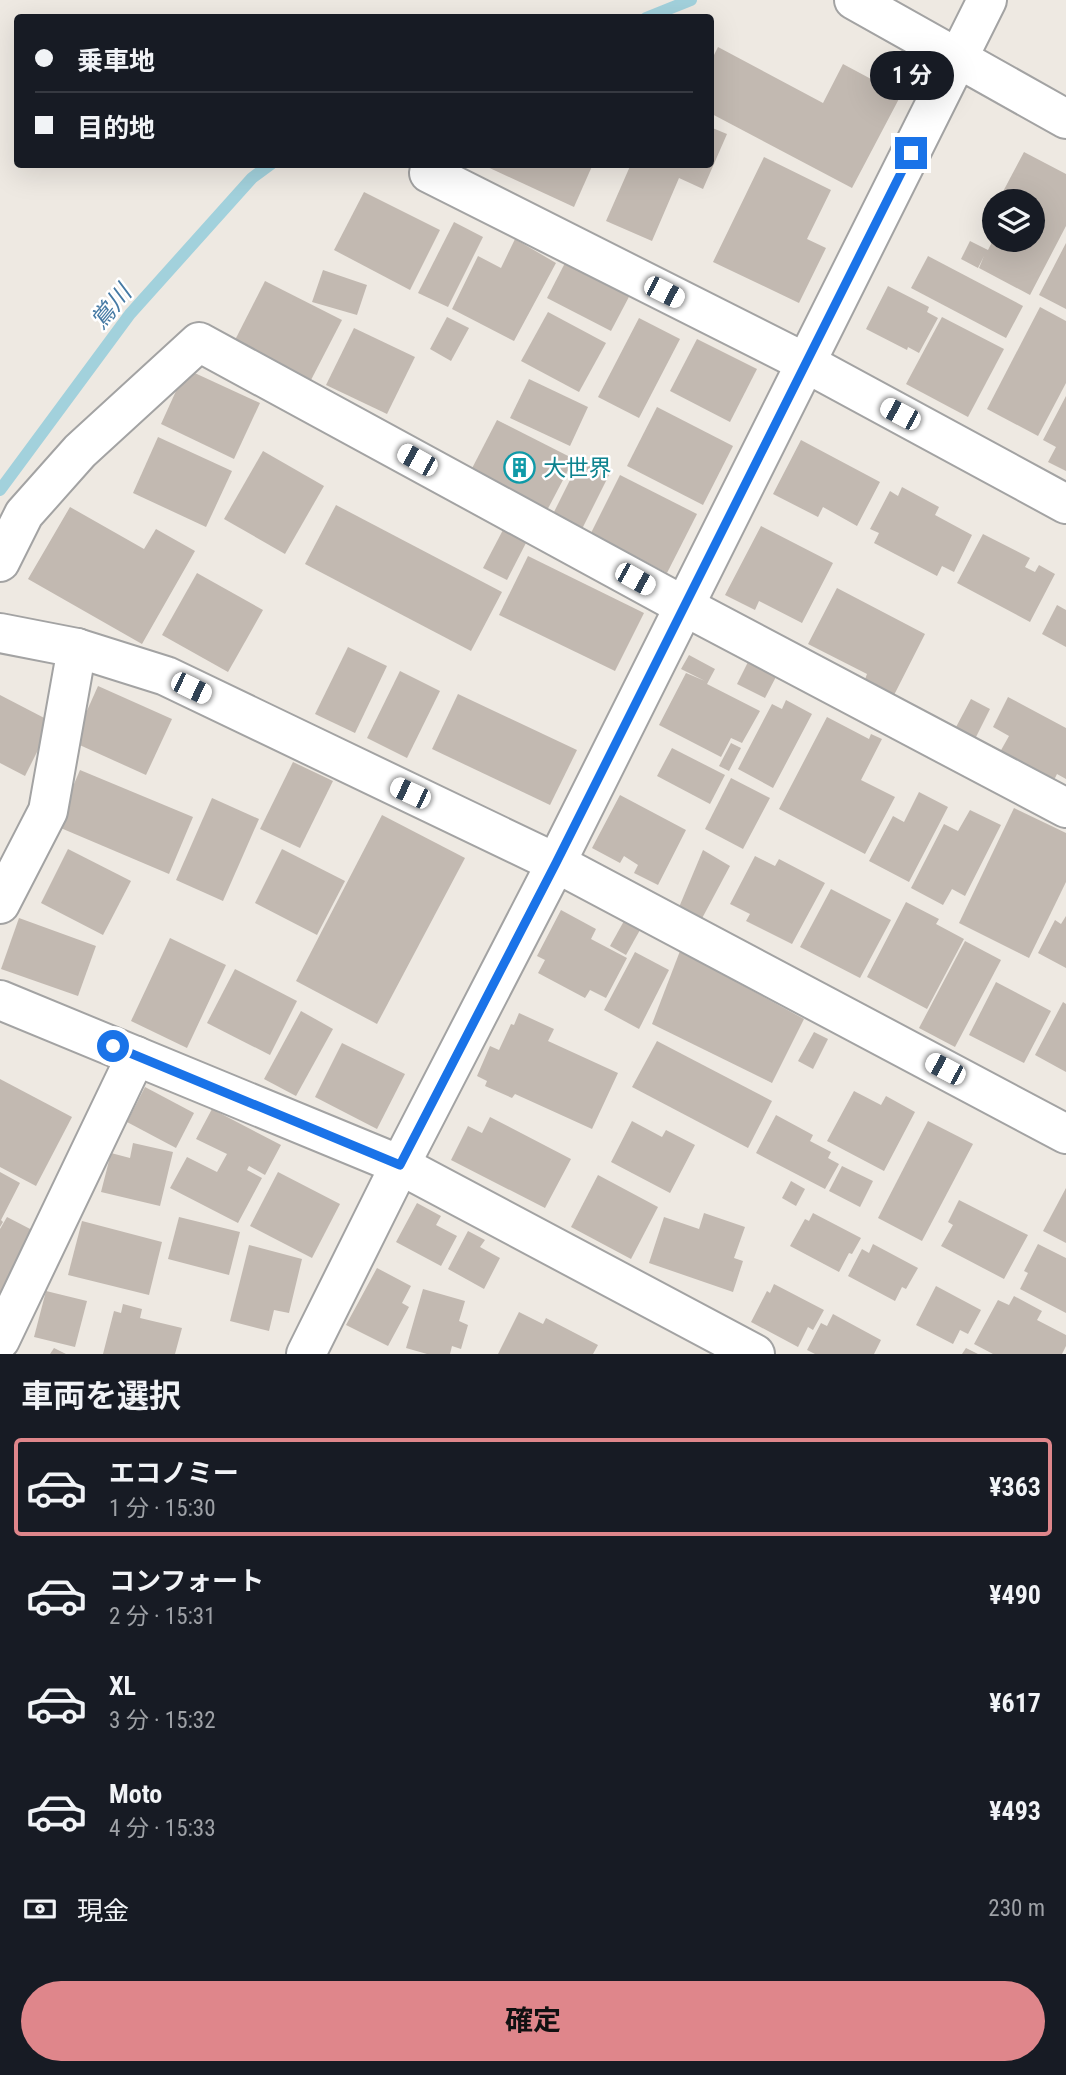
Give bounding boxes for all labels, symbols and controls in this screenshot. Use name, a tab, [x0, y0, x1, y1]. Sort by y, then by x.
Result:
text: 乗車地	[77, 46, 155, 76]
callout: 1 分	[869, 52, 953, 100]
text: 1 分	[892, 62, 932, 89]
text: 目的地	[77, 113, 155, 143]
route end	[895, 137, 927, 169]
map controls	[982, 189, 1045, 252]
button: layers	[982, 189, 1045, 252]
car	[641, 273, 688, 311]
water label: 鴬川	[85, 277, 139, 334]
car	[877, 395, 924, 433]
car	[394, 441, 441, 479]
building icon: 大世界	[503, 451, 537, 485]
place label: 大世界	[543, 455, 612, 482]
car	[612, 560, 659, 598]
car	[168, 669, 215, 707]
car	[387, 775, 434, 811]
route start	[97, 1030, 129, 1062]
car	[922, 1050, 969, 1088]
text: 車両を選択	[21, 1377, 181, 1415]
icon: car	[25, 1456, 88, 1519]
text: エコノミー	[109, 1458, 239, 1488]
text: ¥363	[989, 1472, 1041, 1502]
text: 1 分 · 15:30	[109, 1495, 216, 1522]
icon: car	[25, 1564, 88, 1627]
text: コンフォート	[109, 1566, 264, 1596]
text: ¥490	[989, 1580, 1041, 1610]
text: 2 分 · 15:31	[109, 1603, 216, 1630]
text: XL	[109, 1671, 136, 1701]
icon: car	[25, 1672, 88, 1735]
text: ¥617	[989, 1688, 1041, 1718]
text: 3 分 · 15:32	[109, 1707, 216, 1734]
text: Moto	[109, 1779, 162, 1809]
icon: car	[25, 1780, 88, 1843]
text: ¥493	[989, 1796, 1041, 1826]
text: 4 分 · 15:33	[109, 1815, 216, 1842]
icon: cash	[21, 1890, 59, 1928]
text: 230 m	[988, 1895, 1045, 1922]
text: 現金	[77, 1896, 129, 1926]
button: 確定	[21, 1981, 1045, 2061]

